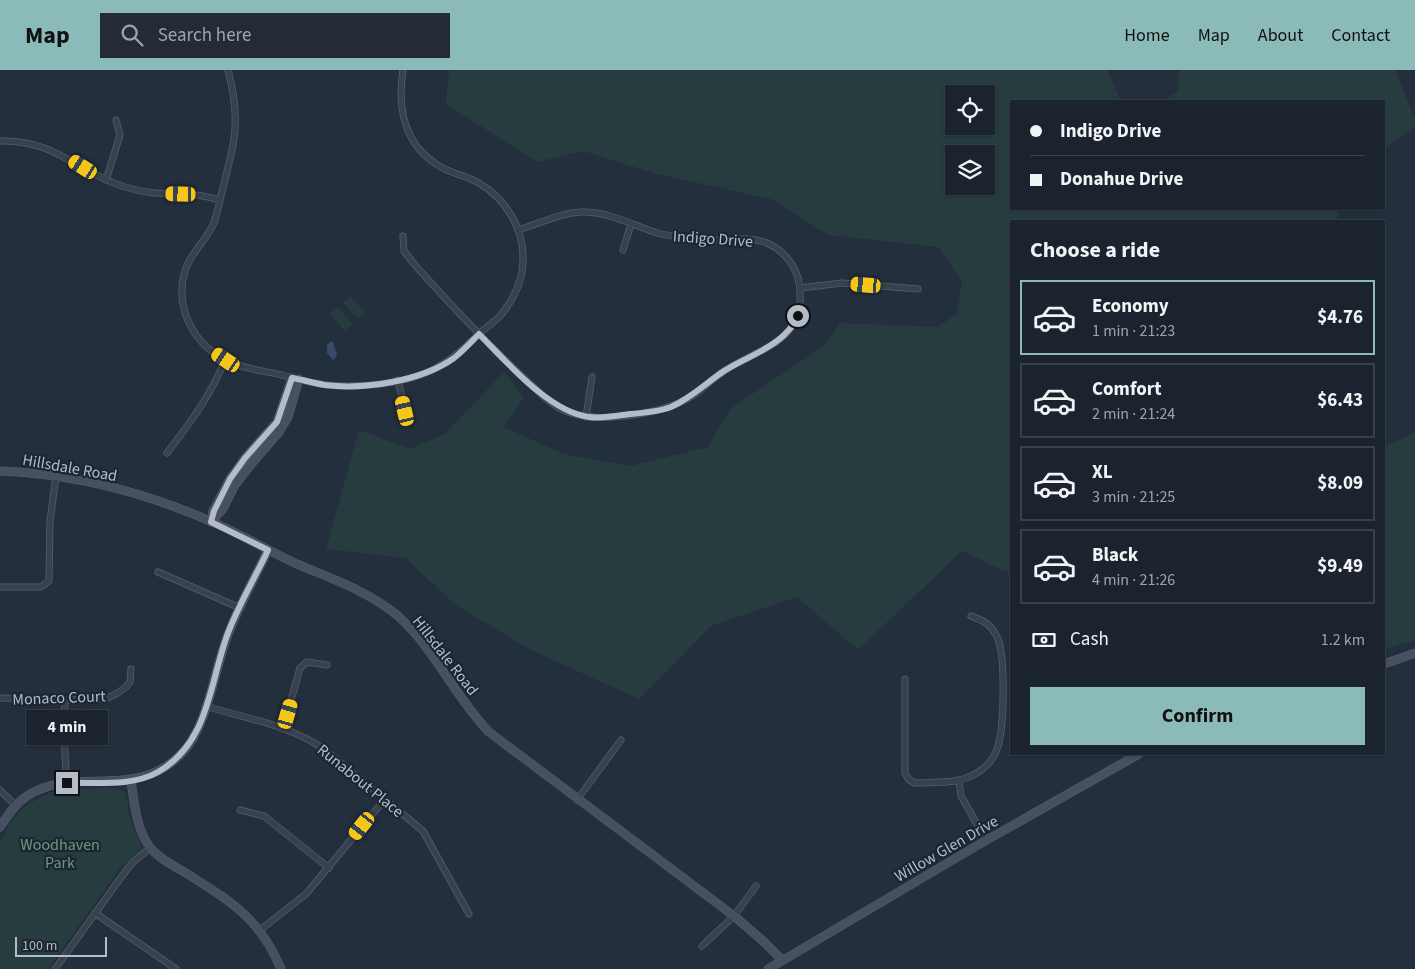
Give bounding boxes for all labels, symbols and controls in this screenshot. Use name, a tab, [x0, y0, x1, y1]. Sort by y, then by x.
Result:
search box	[100, 13, 450, 58]
text: Map	[25, 18, 70, 53]
icon: search	[118, 21, 146, 49]
text: Search here	[158, 22, 251, 49]
text: Home	[1124, 23, 1170, 48]
text: Map	[1198, 23, 1230, 48]
text: About	[1258, 23, 1303, 48]
text: Contact	[1331, 23, 1390, 48]
map controls	[945, 85, 995, 195]
button: locate	[945, 85, 995, 135]
text: Indigo Drive	[1060, 118, 1161, 145]
button: layers	[945, 145, 995, 195]
car	[66, 153, 99, 181]
text: Donahue Drive	[1060, 166, 1183, 193]
car	[165, 186, 196, 202]
street label: Indigo Drive	[672, 225, 754, 253]
text: Choose a ride	[1030, 234, 1160, 266]
car	[850, 276, 881, 294]
text: Economy	[1092, 293, 1169, 320]
icon: car	[1032, 295, 1077, 340]
text: $4.76	[1317, 304, 1363, 331]
route start	[787, 305, 809, 327]
text: 1 min · 21:23	[1092, 320, 1175, 342]
car	[209, 345, 242, 375]
text: Comfort	[1092, 376, 1162, 403]
icon: car	[1032, 378, 1077, 423]
text: $6.43	[1317, 387, 1363, 414]
car	[394, 395, 415, 427]
text: 2 min · 21:24	[1092, 403, 1175, 425]
street label: Hillsdale Road	[21, 449, 119, 487]
text: XL	[1092, 459, 1113, 486]
icon: car	[1032, 461, 1077, 506]
text: $8.09	[1317, 470, 1363, 497]
text: 3 min · 21:25	[1092, 486, 1175, 508]
text: Black	[1092, 542, 1138, 569]
icon: car	[1032, 544, 1077, 589]
text: $9.49	[1317, 553, 1363, 580]
text: 4 min · 21:26	[1092, 569, 1175, 591]
street label: Hillsdale Road	[407, 611, 483, 700]
icon: cash	[1030, 626, 1058, 654]
text: Cash	[1070, 626, 1109, 653]
text: 1.2 km	[1321, 629, 1365, 651]
street label: Monaco Court	[12, 685, 107, 711]
button: Confirm	[1030, 687, 1365, 745]
car	[276, 698, 299, 730]
callout: 4 min	[26, 710, 108, 746]
text: 4 min	[48, 716, 86, 738]
street label: Runabout Place	[312, 739, 408, 823]
route end	[56, 772, 78, 794]
car	[346, 810, 377, 842]
street label: Willow Glen Drive	[891, 810, 1003, 888]
park label: Woodhaven Park	[20, 834, 100, 874]
scale bar	[15, 934, 108, 957]
text: 100 m	[22, 936, 57, 956]

